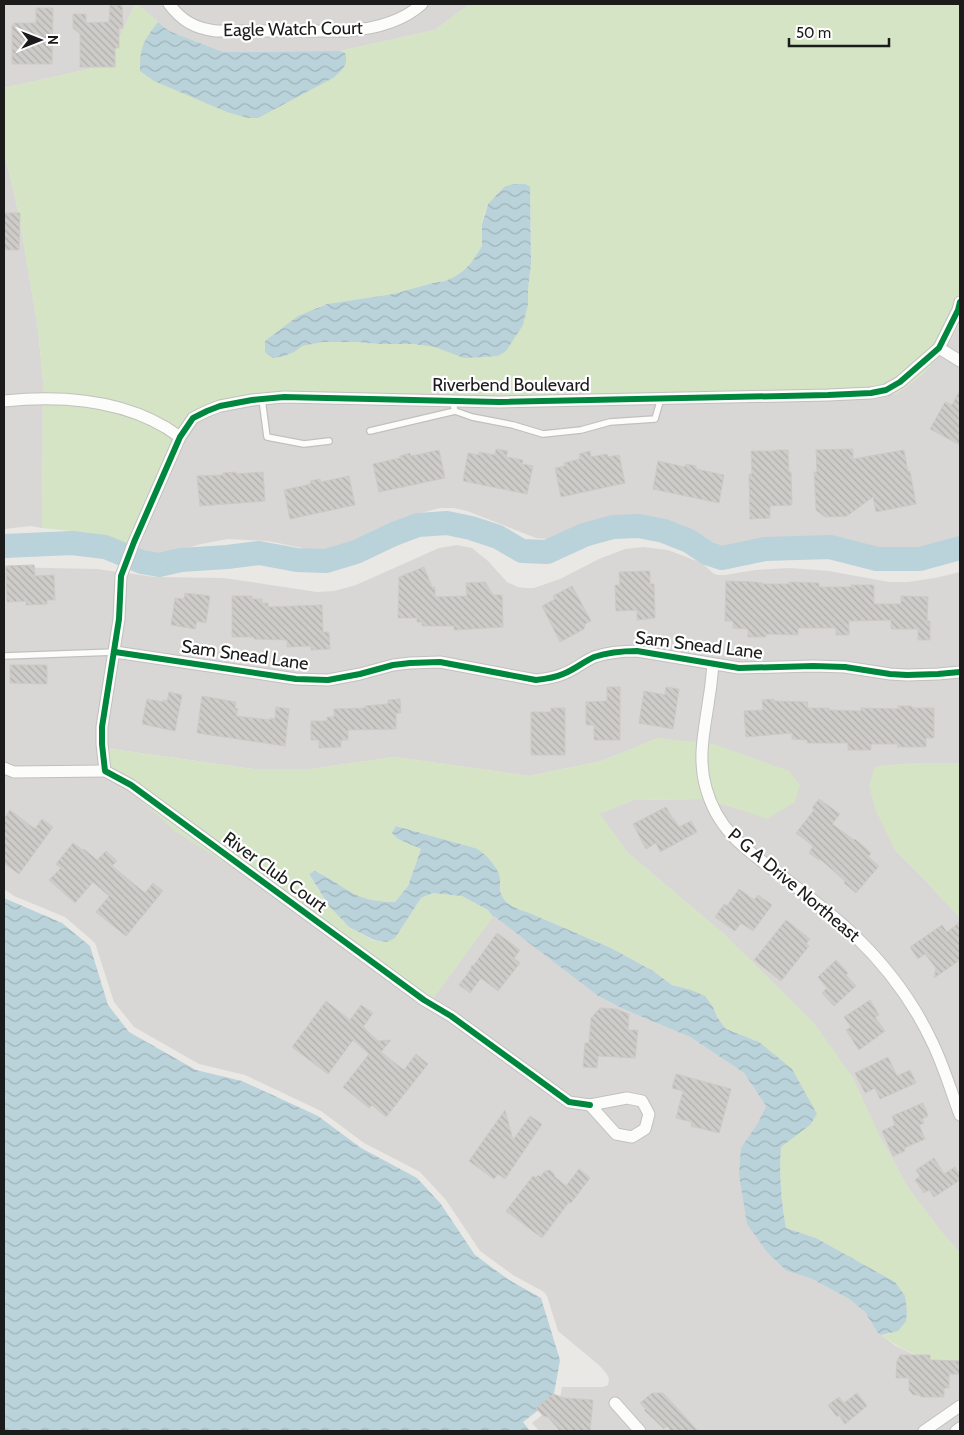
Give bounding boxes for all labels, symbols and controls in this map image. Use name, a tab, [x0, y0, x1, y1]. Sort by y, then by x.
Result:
north arrow	[15, 15, 65, 65]
scale bar	[789, 15, 889, 47]
street label: Eagle Watch Court	[223, 17, 363, 41]
text: 50 m	[796, 24, 831, 42]
text: N	[44, 35, 62, 45]
street label: Riverbend Boulevard	[432, 374, 590, 396]
street label: Sam Snead Lane	[634, 626, 764, 664]
street label: Sam Snead Lane	[180, 635, 310, 675]
street label: P G A Drive Northeast	[724, 823, 864, 947]
street label: River Club Court	[219, 827, 331, 917]

